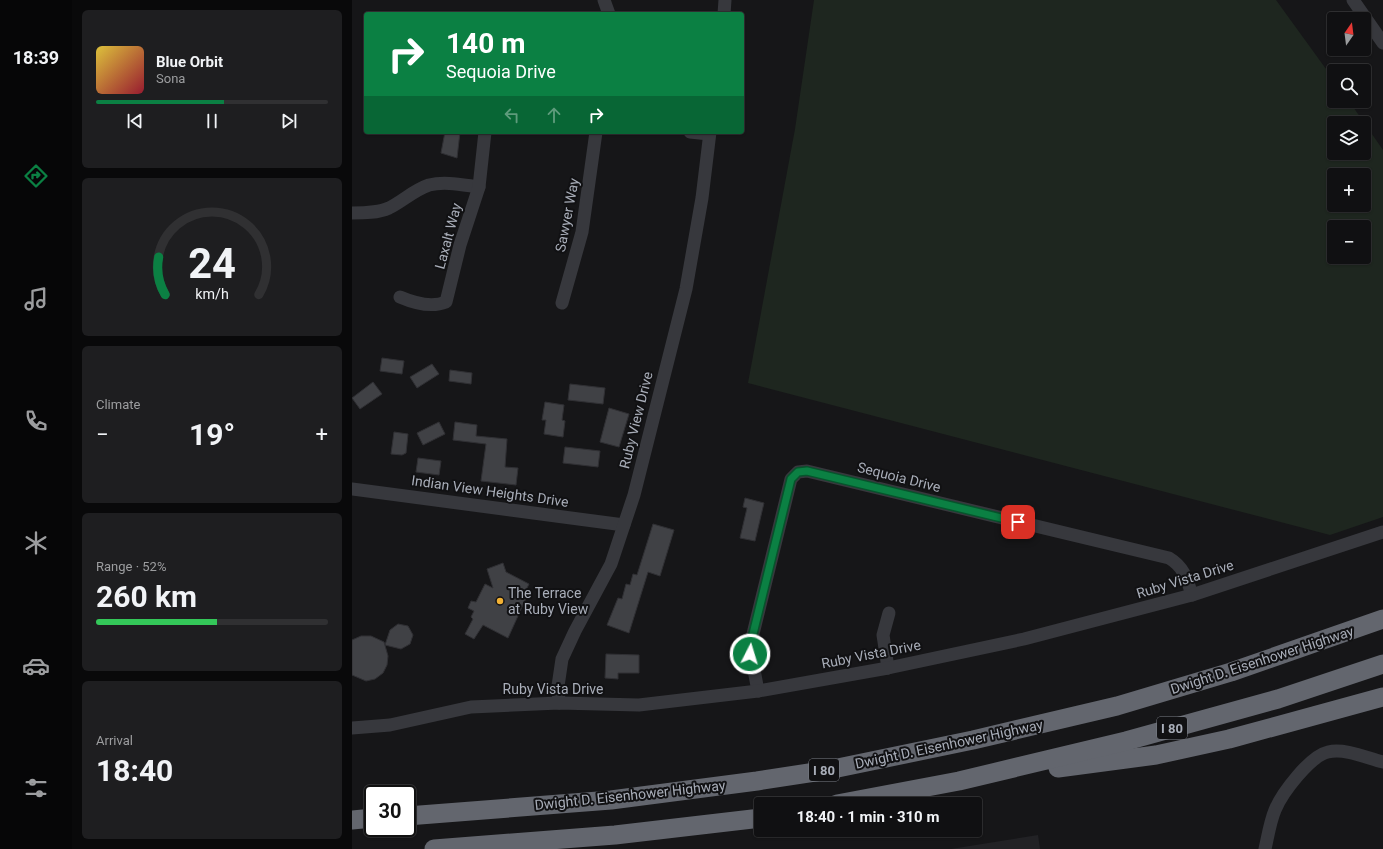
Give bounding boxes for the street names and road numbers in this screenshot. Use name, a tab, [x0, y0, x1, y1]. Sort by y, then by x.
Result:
street label: Sawyer Way	[552, 176, 582, 253]
street label: Laxalt Way	[432, 201, 465, 271]
street label: Ruby View Drive	[616, 370, 656, 470]
street label: Sequoia Drive	[856, 459, 942, 495]
street label: Indian View Heights Drive	[410, 472, 570, 510]
street label: Ruby Vista Drive	[1134, 557, 1236, 601]
street label: Dwight D. Eisenhower Highway	[1168, 623, 1356, 697]
street label: Ruby Vista Drive	[820, 637, 922, 671]
street label: Ruby Vista Drive	[503, 681, 603, 697]
street label: Dwight D. Eisenhower Highway	[854, 716, 1045, 772]
road number: I 80	[1157, 717, 1187, 739]
road number: I 80	[809, 759, 839, 781]
street label: Dwight D. Eisenhower Highway	[534, 777, 726, 813]

